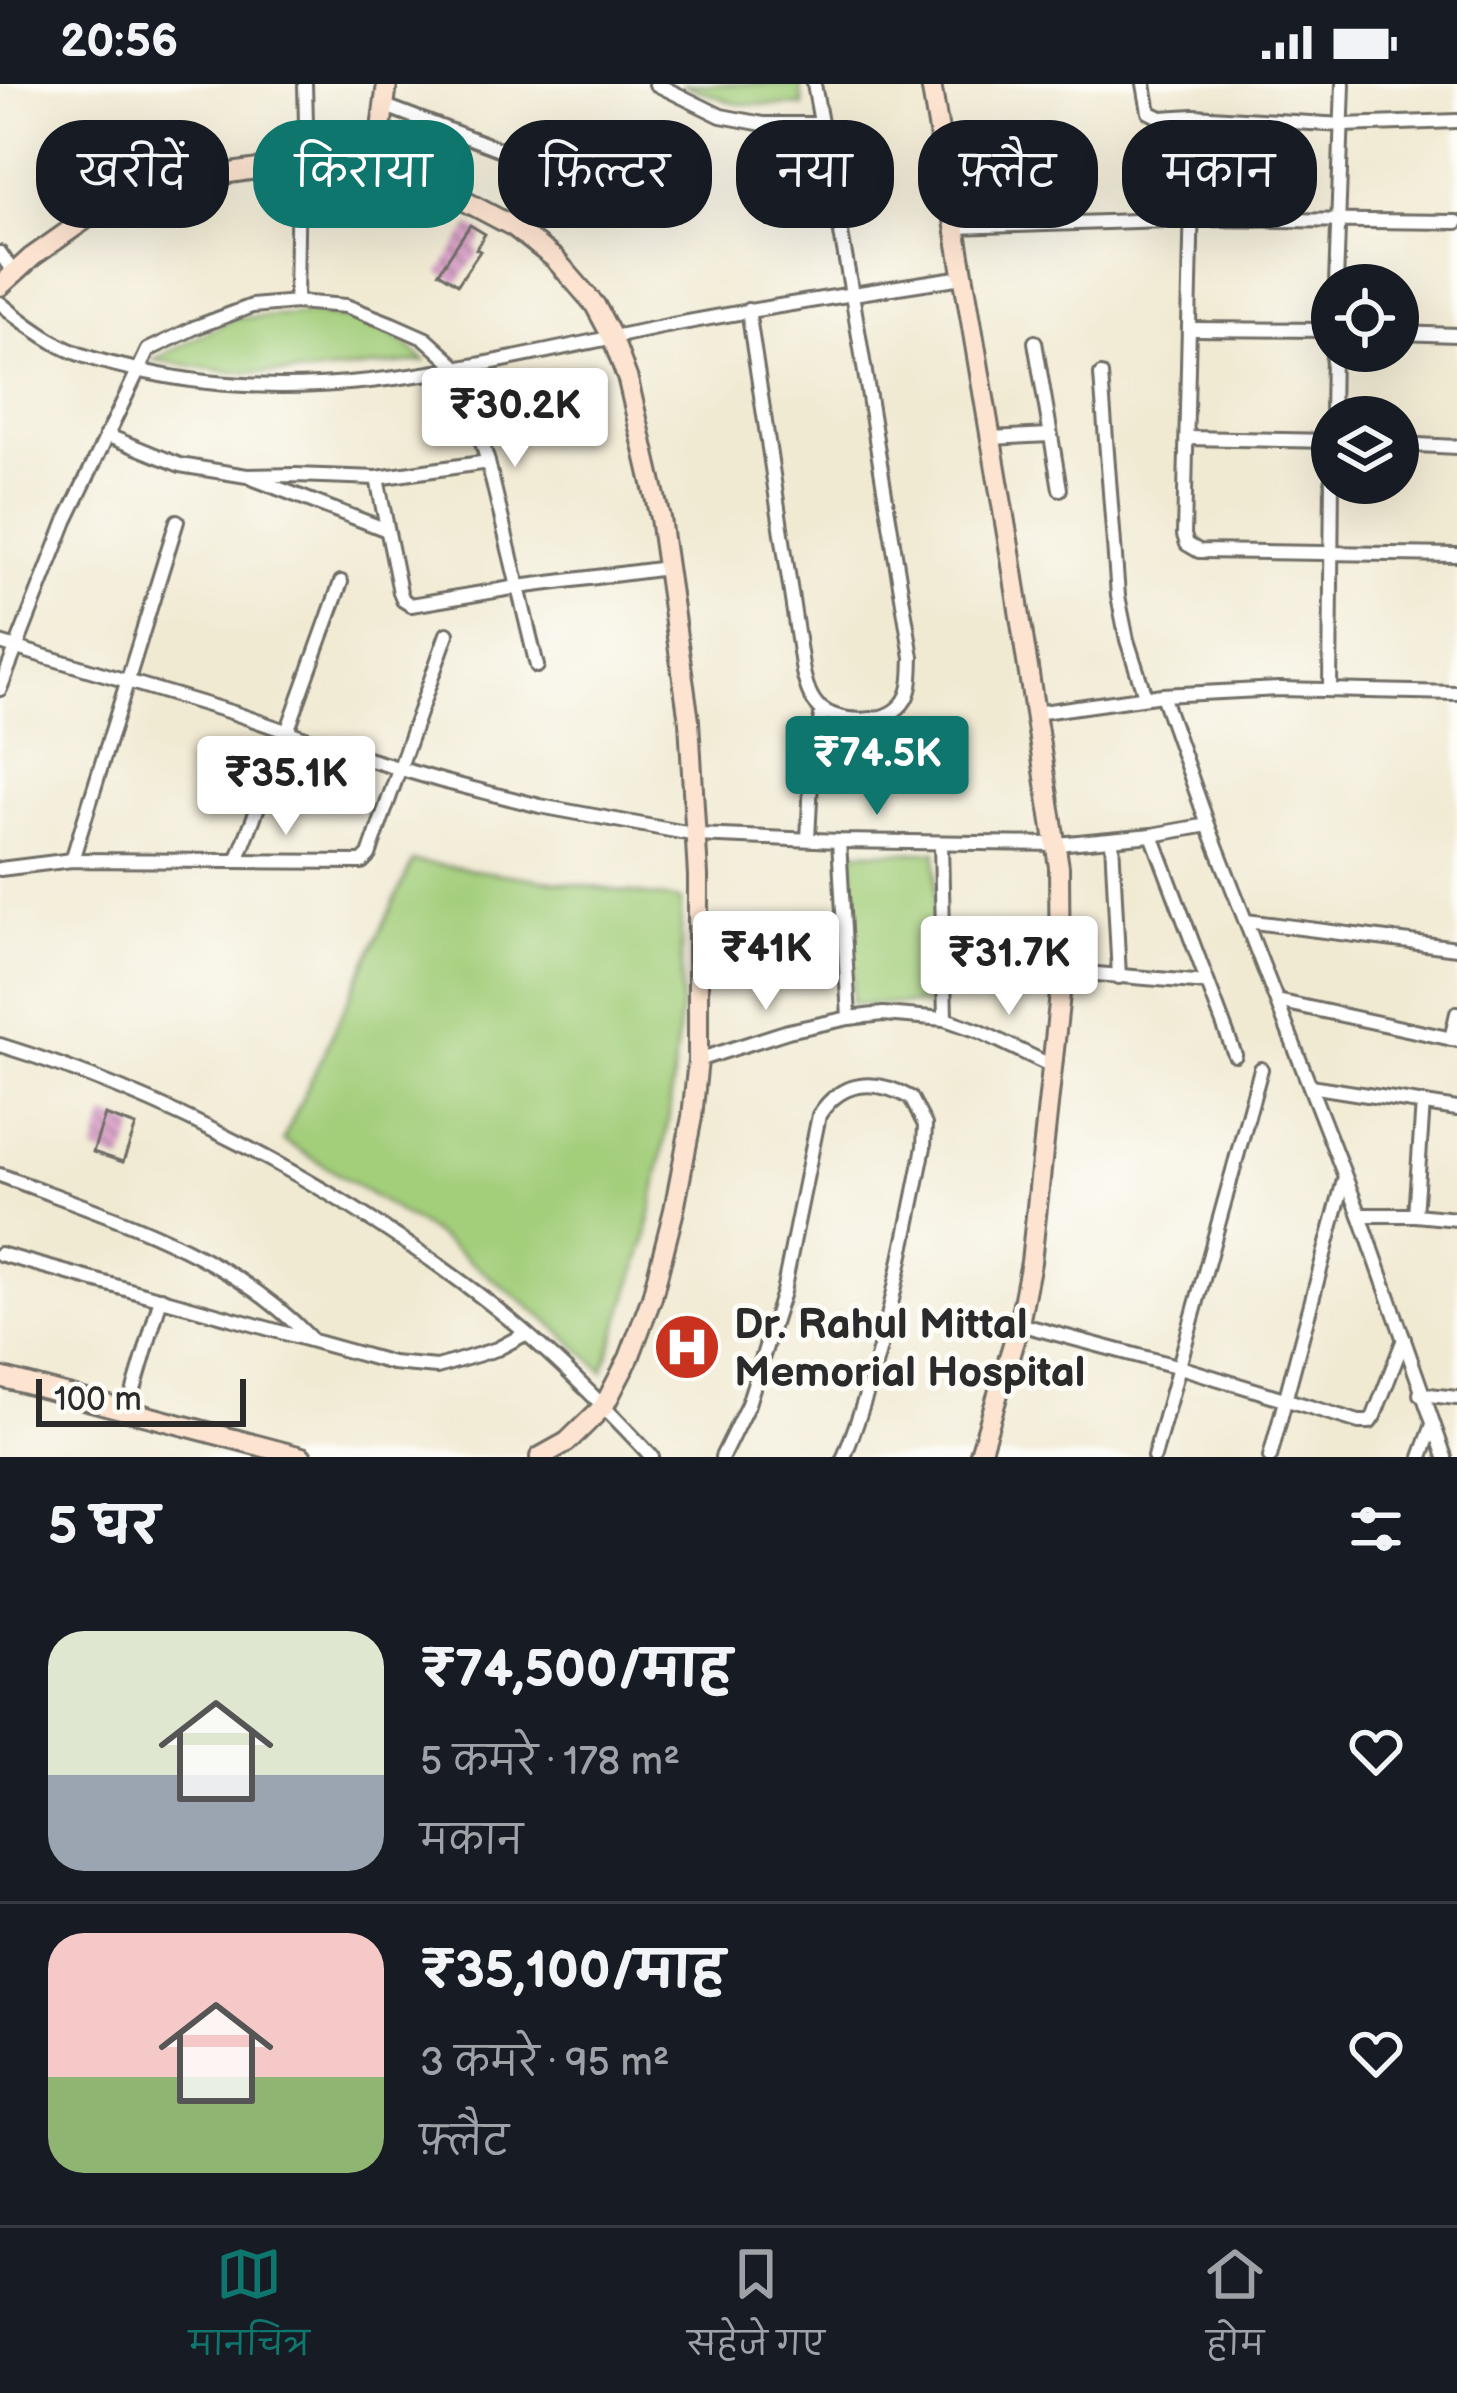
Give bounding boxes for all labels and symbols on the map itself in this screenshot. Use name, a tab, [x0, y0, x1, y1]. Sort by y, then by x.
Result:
pin: ₹30.2K	[417, 368, 613, 470]
pin: ₹74.5K	[779, 716, 975, 818]
pin: ₹35.1K	[188, 736, 384, 838]
pin: ₹41K	[695, 911, 837, 1013]
pin: ₹31.7K	[911, 916, 1107, 1018]
place label: Dr. Rahul Mittal Memorial Hospital	[734, 1300, 1085, 1399]
hospital icon: Dr. Rahul Mittal Memorial Hospital	[652, 1312, 722, 1382]
scale bar	[36, 1373, 246, 1426]

